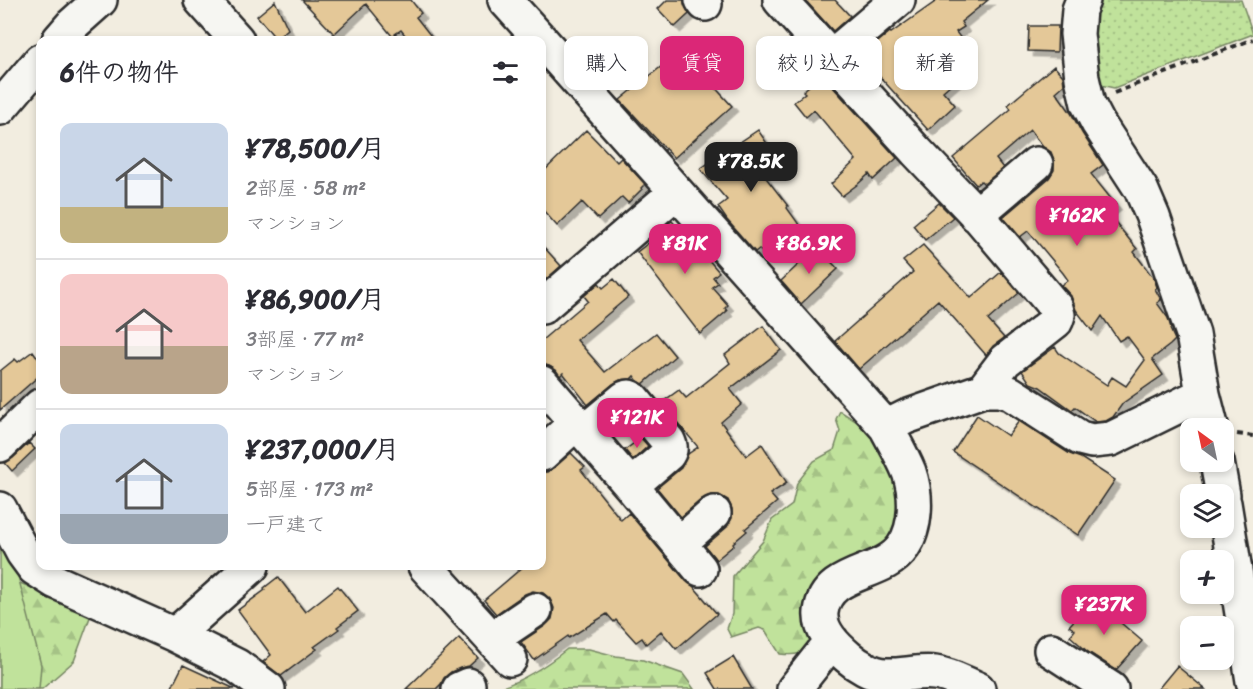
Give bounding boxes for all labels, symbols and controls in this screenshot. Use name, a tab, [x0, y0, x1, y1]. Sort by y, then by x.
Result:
chip: 購入	[564, 36, 648, 90]
chip: 賃貸	[660, 36, 744, 90]
chip: 絞り込み	[756, 36, 882, 90]
chip: 新着	[894, 36, 978, 90]
text: 6件の物件	[60, 49, 179, 95]
icon: filters	[489, 56, 522, 89]
text: ¥78,500/月	[246, 125, 386, 171]
pin: ¥78.5K	[702, 142, 800, 193]
text: ¥78.5K	[719, 144, 784, 179]
icon: home	[108, 147, 180, 219]
text: 2部屋 · 58 m²	[246, 171, 366, 206]
pin: ¥162K	[1035, 196, 1119, 247]
text: ¥162K	[1050, 198, 1104, 233]
text: マンション	[246, 206, 345, 241]
pin: ¥81K	[649, 224, 721, 275]
pin: ¥86.9K	[760, 224, 858, 275]
text: ¥81K	[663, 226, 707, 261]
text: ¥86.9K	[777, 226, 842, 261]
text: ¥86,900/月	[246, 276, 386, 322]
icon: home	[108, 298, 180, 370]
text: 3部屋 · 77 m²	[246, 322, 364, 357]
text: マンション	[246, 357, 345, 392]
pin: ¥121K	[595, 398, 679, 449]
text: ¥121K	[611, 400, 663, 435]
north arrow	[1180, 418, 1234, 472]
map controls	[1180, 418, 1234, 670]
text: ¥237,000/月	[246, 426, 400, 472]
icon: home	[108, 448, 180, 520]
text: 5部屋 · 173 m²	[246, 472, 373, 507]
button: layers	[1180, 484, 1234, 538]
text: 一戸建て	[246, 507, 326, 542]
button: +	[1180, 550, 1234, 604]
pin: ¥237K	[1062, 585, 1146, 636]
text: ¥237K	[1075, 587, 1133, 622]
button: −	[1180, 616, 1234, 670]

